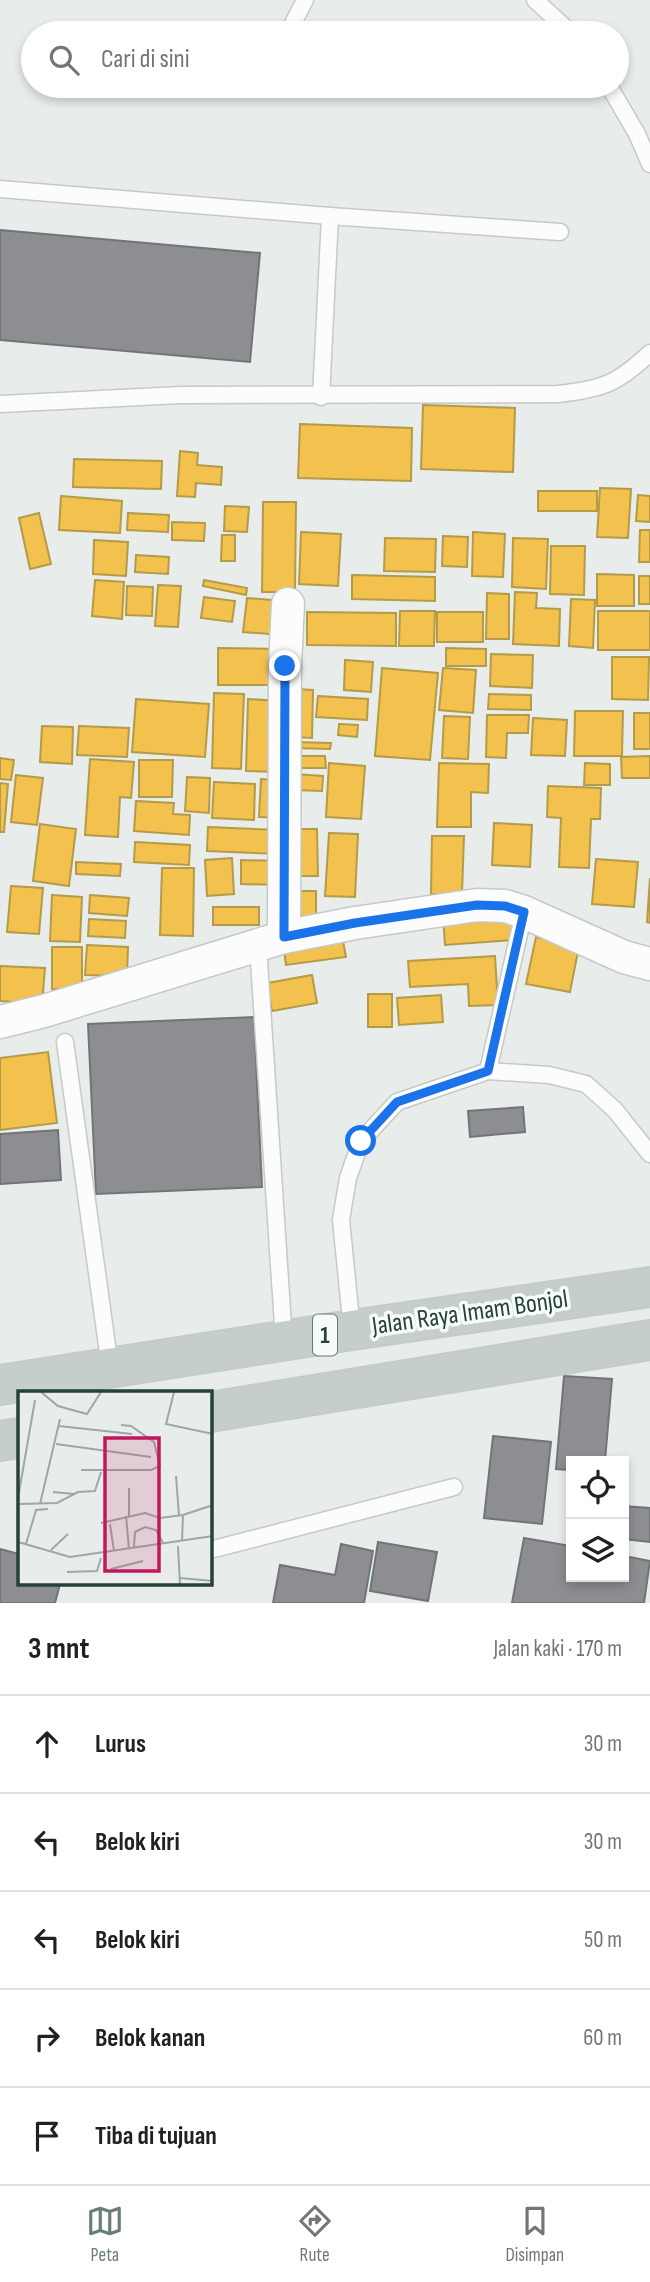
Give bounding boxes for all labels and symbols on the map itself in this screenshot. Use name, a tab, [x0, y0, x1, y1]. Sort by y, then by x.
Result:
route end	[269, 650, 300, 681]
route start	[345, 1125, 376, 1156]
street label: Jalan Raya Imam Bonjol	[369, 1284, 570, 1342]
road number: 1	[313, 1315, 337, 1356]
inset map	[18, 1391, 212, 1586]

